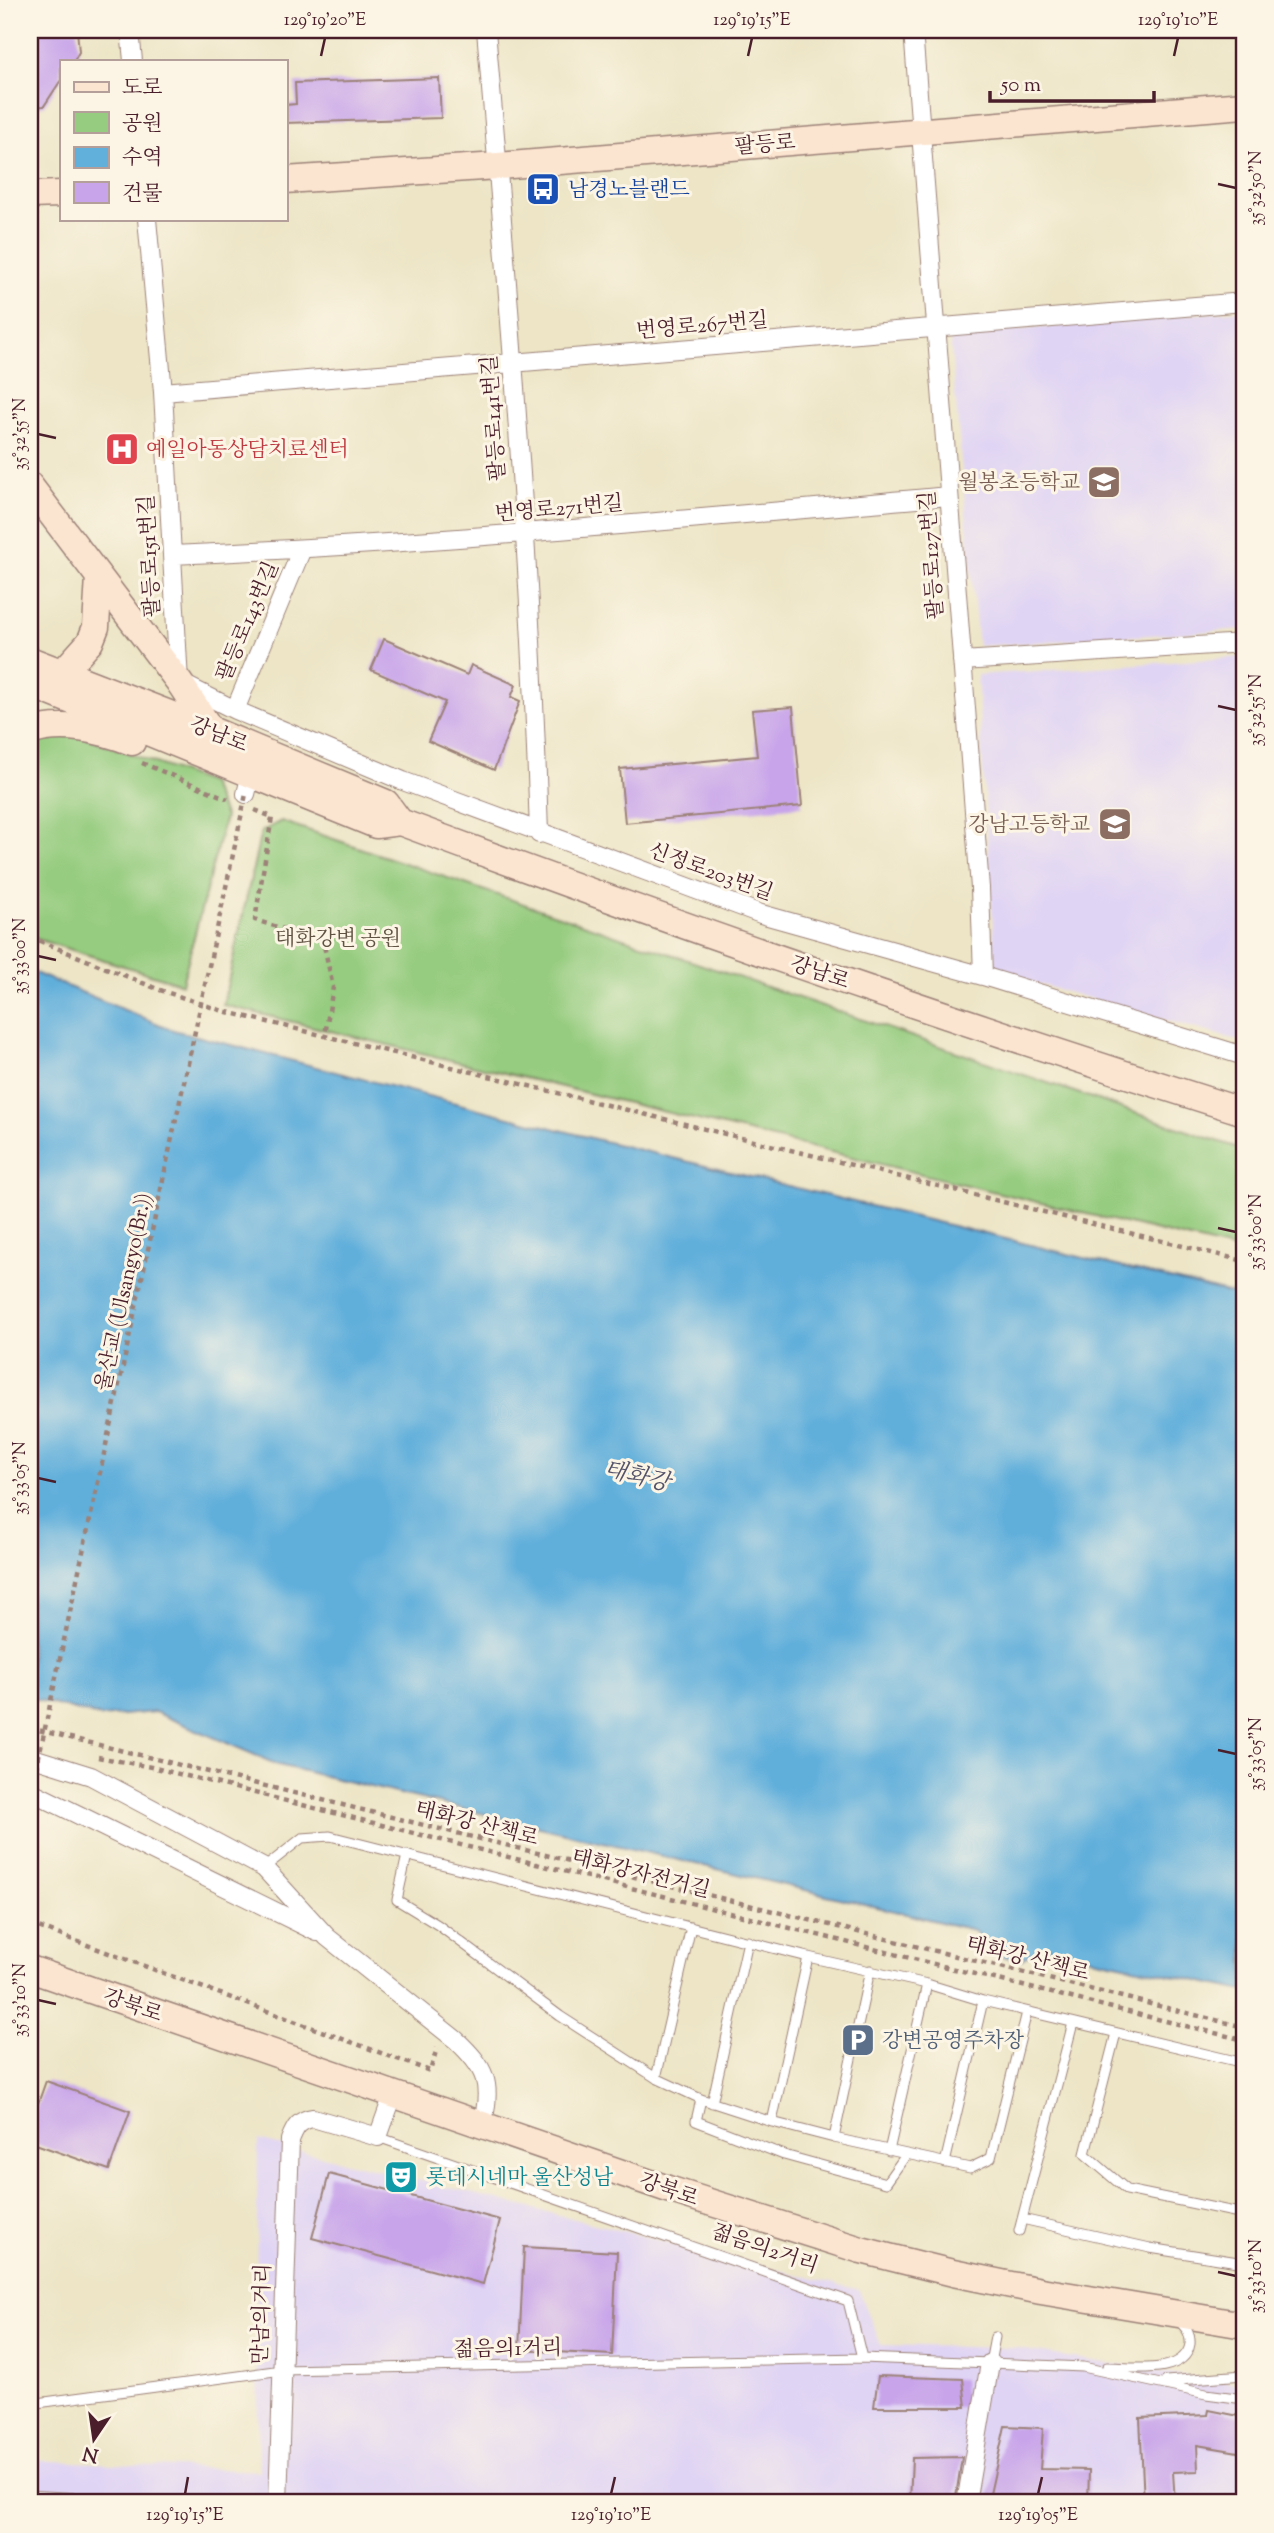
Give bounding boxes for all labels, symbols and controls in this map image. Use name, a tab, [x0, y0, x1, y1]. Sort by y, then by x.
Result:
text: 129°19'20"E	[284, 8, 366, 34]
text: 129°19'15"E	[713, 8, 791, 34]
text: 129°19'10"E	[1138, 8, 1218, 34]
legend	[60, 60, 287, 220]
scale bar	[990, 60, 1155, 104]
text: 50 m	[1000, 71, 1041, 101]
text: 도로	[122, 74, 163, 104]
text: 공원	[122, 110, 163, 140]
street label: 팔등로	[734, 128, 797, 164]
text: 수역	[122, 144, 163, 174]
text: 35°32'50"N	[1244, 150, 1270, 226]
bus stop icon: 남경노블랜드	[524, 170, 562, 208]
place label: 남경노블랜드	[568, 176, 690, 206]
text: 건물	[122, 180, 163, 210]
street label: 번영로267번길	[635, 306, 769, 348]
street label: 팔등로141번길	[476, 354, 514, 482]
text: 35°32'55"N	[8, 398, 34, 470]
hospital icon: 예일아동상담치료센터	[103, 430, 141, 468]
place label: 예일아동상담치료센터	[146, 436, 349, 466]
school or university icon: 월봉초등학교	[1085, 463, 1123, 501]
place label: 월봉초등학교	[958, 469, 1080, 499]
street label: 번영로271번길	[494, 489, 625, 531]
street label: 팔등로127번길	[914, 490, 952, 620]
street label: 팔등로151번길	[133, 494, 169, 618]
street label: 팔등로143번길	[210, 557, 288, 686]
text: 35°32'55"N	[1244, 674, 1270, 746]
street label: 강남로	[184, 711, 252, 761]
school or university icon: 강남고등학교	[1096, 805, 1134, 843]
place label: 강남고등학교	[968, 811, 1090, 841]
street label: 신정로203번길	[644, 836, 777, 909]
text: 35°33'00"N	[8, 918, 34, 994]
park label: 태화강변 공원	[275, 925, 401, 955]
street label: 강남로	[786, 950, 853, 998]
street label: 울산교 (Ulsangyo(Br.))	[89, 1191, 161, 1394]
text: 35°33'00"N	[1244, 1194, 1270, 1270]
text: 35°33'05"N	[8, 1441, 34, 1515]
water label: 태화강	[600, 1454, 676, 1502]
text: 35°33'05"N	[1244, 1717, 1270, 1791]
street label: 태화강 산책로	[412, 1795, 541, 1855]
street label: 태화강자전거길	[568, 1843, 713, 1907]
street label: 태화강 산책로	[963, 1930, 1092, 1990]
text: 35°33'10"N	[8, 1963, 34, 2037]
street label: 강북로	[99, 1983, 166, 2031]
parking icon: 강변공영주차장	[839, 2021, 877, 2059]
place label: 강변공영주차장	[882, 2027, 1025, 2057]
theatre icon: 롯데시네마 울산성남	[382, 2158, 420, 2196]
place label: 롯데시네마 울산성남	[426, 2164, 614, 2194]
street label: 강북로	[635, 2167, 702, 2215]
street label: 젊음의2거리	[707, 2218, 822, 2282]
text: 35°33'10"N	[1244, 2239, 1270, 2313]
street label: 만남의거리	[246, 2263, 280, 2365]
street label: 젊음의1거리	[453, 2334, 563, 2366]
north arrow	[60, 2404, 130, 2474]
text: N	[80, 2438, 101, 2468]
text: 129°19'15"E	[146, 2503, 224, 2529]
text: 129°19'10"E	[571, 2503, 651, 2529]
text: 129°19'05"E	[998, 2503, 1078, 2529]

